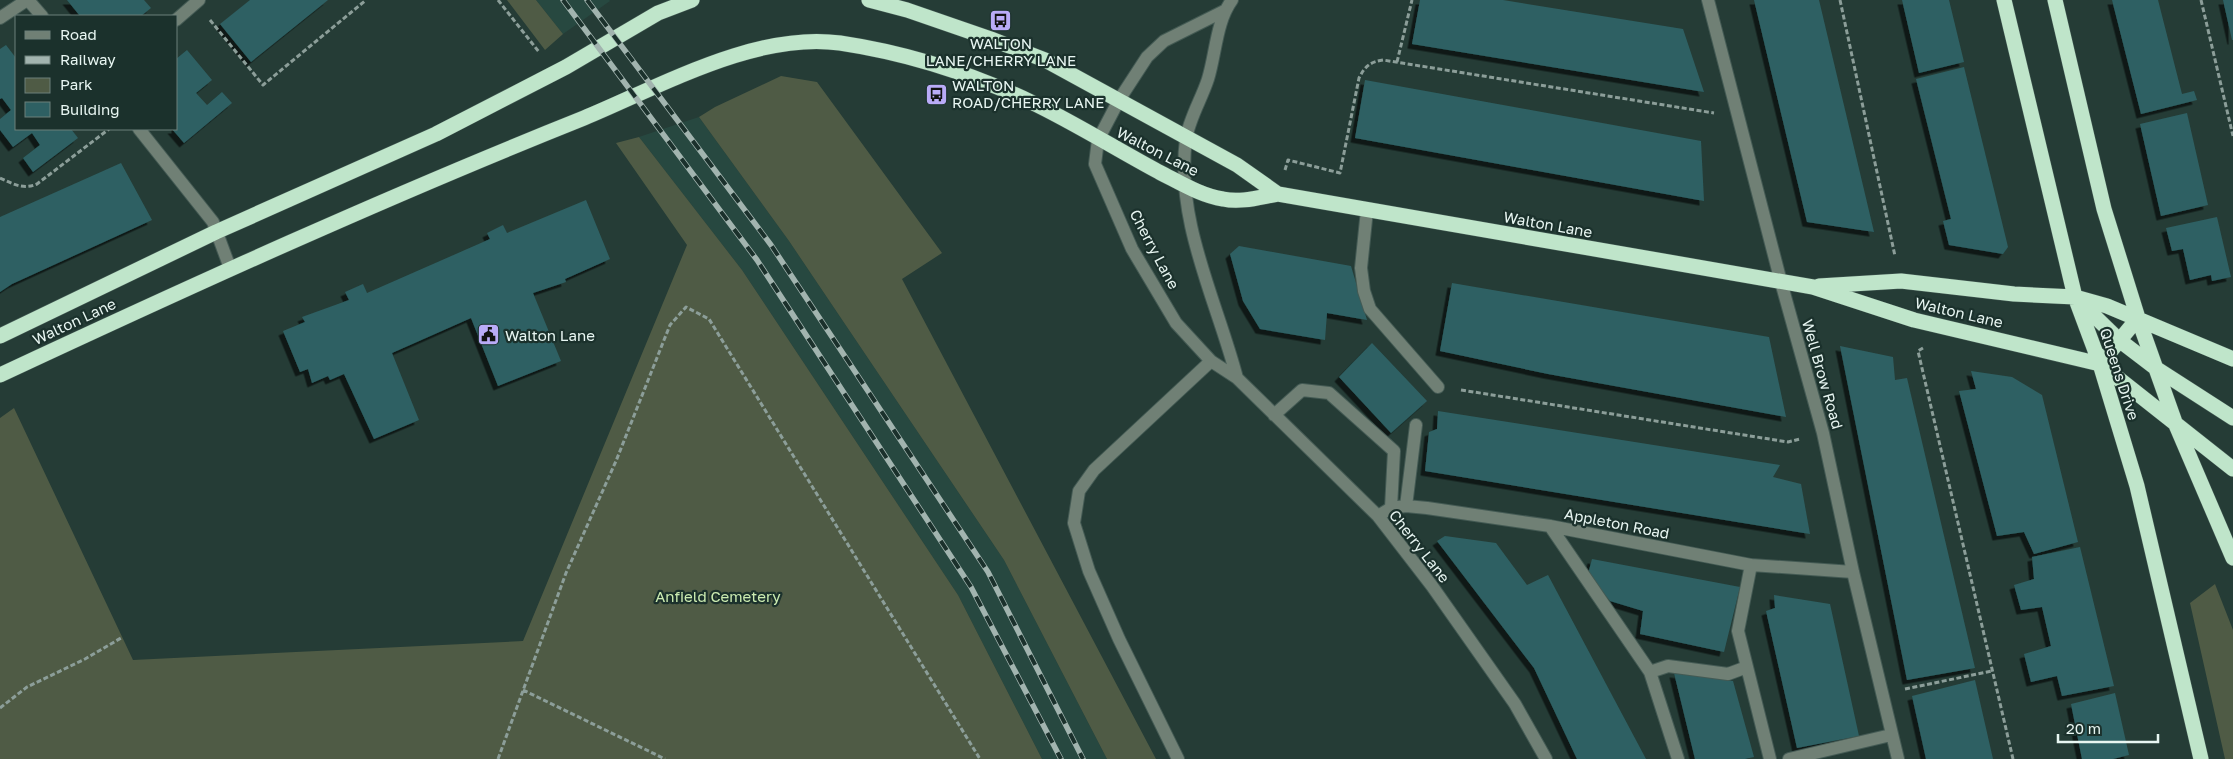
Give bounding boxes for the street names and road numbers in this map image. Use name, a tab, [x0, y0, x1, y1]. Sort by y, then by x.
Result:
street label: Walton Lane	[1114, 123, 1202, 180]
street label: Cherry Lane	[1127, 206, 1184, 292]
street label: Walton Lane	[1502, 207, 1594, 241]
street label: Walton Lane	[1913, 293, 2005, 331]
street label: Walton Lane	[29, 294, 119, 348]
street label: Well Brow Road	[1799, 317, 1847, 431]
street label: Queens Drive	[2097, 326, 2143, 423]
street label: Appleton Road	[1563, 504, 1671, 542]
street label: Cherry Lane	[1386, 506, 1454, 586]

